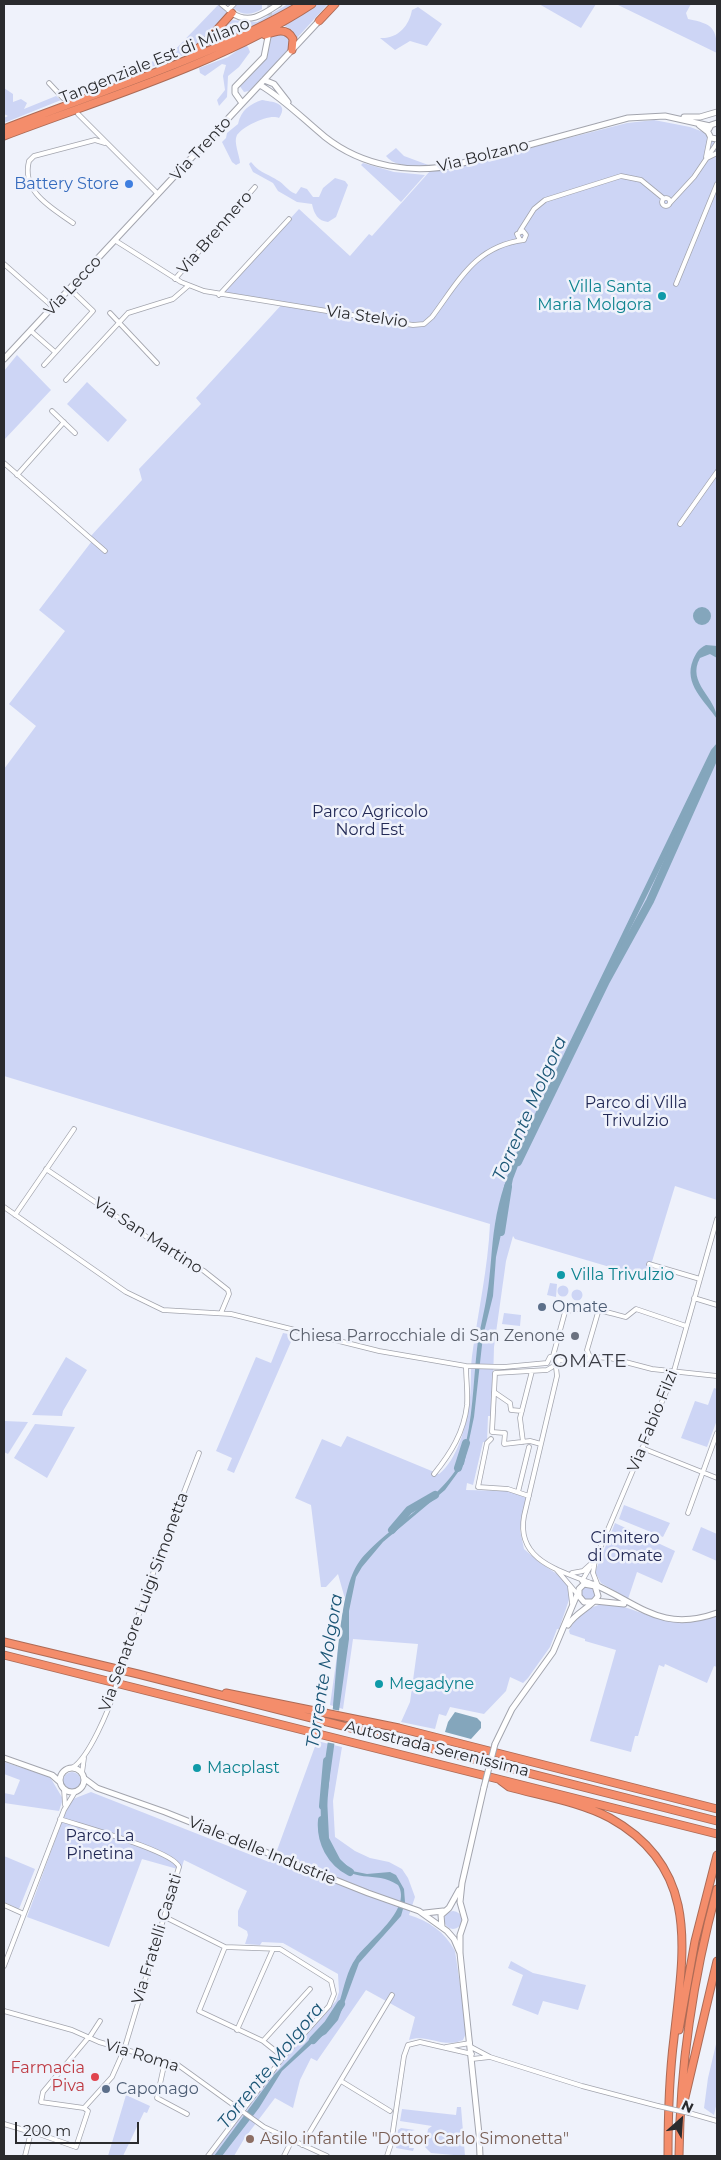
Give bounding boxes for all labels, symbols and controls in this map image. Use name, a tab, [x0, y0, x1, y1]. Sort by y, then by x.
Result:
street label: Tangenziale Est di Milano	[57, 14, 253, 108]
street label: Via Trento	[166, 113, 236, 185]
street label: Via Bolzano	[435, 135, 531, 177]
place label: Battery Store	[14, 174, 119, 194]
marker: Battery Store	[123, 178, 135, 190]
street label: Via Brennero	[174, 187, 256, 279]
street label: Via Lecco	[40, 252, 106, 320]
place label: Villa Santa Maria Molgora	[537, 277, 652, 315]
marker: Villa Santa Maria Molgora	[656, 290, 668, 302]
street label: Via Stelvio	[325, 302, 409, 332]
park label: Parco Agricolo Nord Est	[312, 802, 428, 840]
water label: Torrente Molgora	[488, 1033, 572, 1185]
park label: Parco di Villa Trivulzio	[585, 1093, 687, 1131]
street label: Via San Martino	[90, 1194, 206, 1278]
place label: Villa Trivulzio	[571, 1265, 674, 1285]
marker: Villa Trivulzio	[555, 1269, 567, 1281]
place label: Omate	[552, 1297, 608, 1317]
marker: Omate	[536, 1301, 548, 1313]
place label: Chiesa Parrocchiale di San Zenone	[289, 1326, 565, 1346]
marker: Chiesa Parrocchiale di San Zenone	[569, 1330, 581, 1342]
district label: OMATE	[552, 1350, 628, 1372]
street label: Via Fabio Filzi	[624, 1367, 682, 1475]
street label: Via Senatore Luigi Simonetta	[95, 1490, 193, 1714]
park label: Cimitero di Omate	[587, 1528, 663, 1566]
water label: Torrente Molgora	[302, 1592, 348, 1750]
place label: Megadyne	[389, 1674, 474, 1694]
marker: Megadyne	[373, 1678, 385, 1690]
street label: Autostrada Serenissima	[343, 1717, 531, 1781]
place label: Macplast	[207, 1758, 280, 1778]
marker: Macplast	[191, 1762, 203, 1774]
street label: Viale delle Industrie	[185, 1813, 339, 1889]
park label: Parco La Pinetina	[66, 1826, 134, 1864]
street label: Via Fratelli Casati	[128, 1871, 186, 2007]
water label: Torrente Molgora	[213, 1998, 329, 2134]
street label: Via Roma	[102, 2036, 182, 2076]
place label: Farmacia Piva	[10, 2058, 85, 2096]
marker: Farmacia Piva	[89, 2071, 101, 2083]
place label: Caponago	[116, 2079, 199, 2099]
marker: Caponago	[100, 2083, 112, 2095]
north arrow	[656, 2095, 706, 2145]
text: N	[679, 2096, 697, 2117]
scale bar	[18, 2112, 141, 2144]
text: 200 m	[23, 2121, 71, 2140]
place label: Asilo infantile "Dottor Carlo Simonetta"	[260, 2129, 569, 2149]
marker: Asilo infantile "Dottor Carlo Simonetta"	[244, 2133, 256, 2145]

